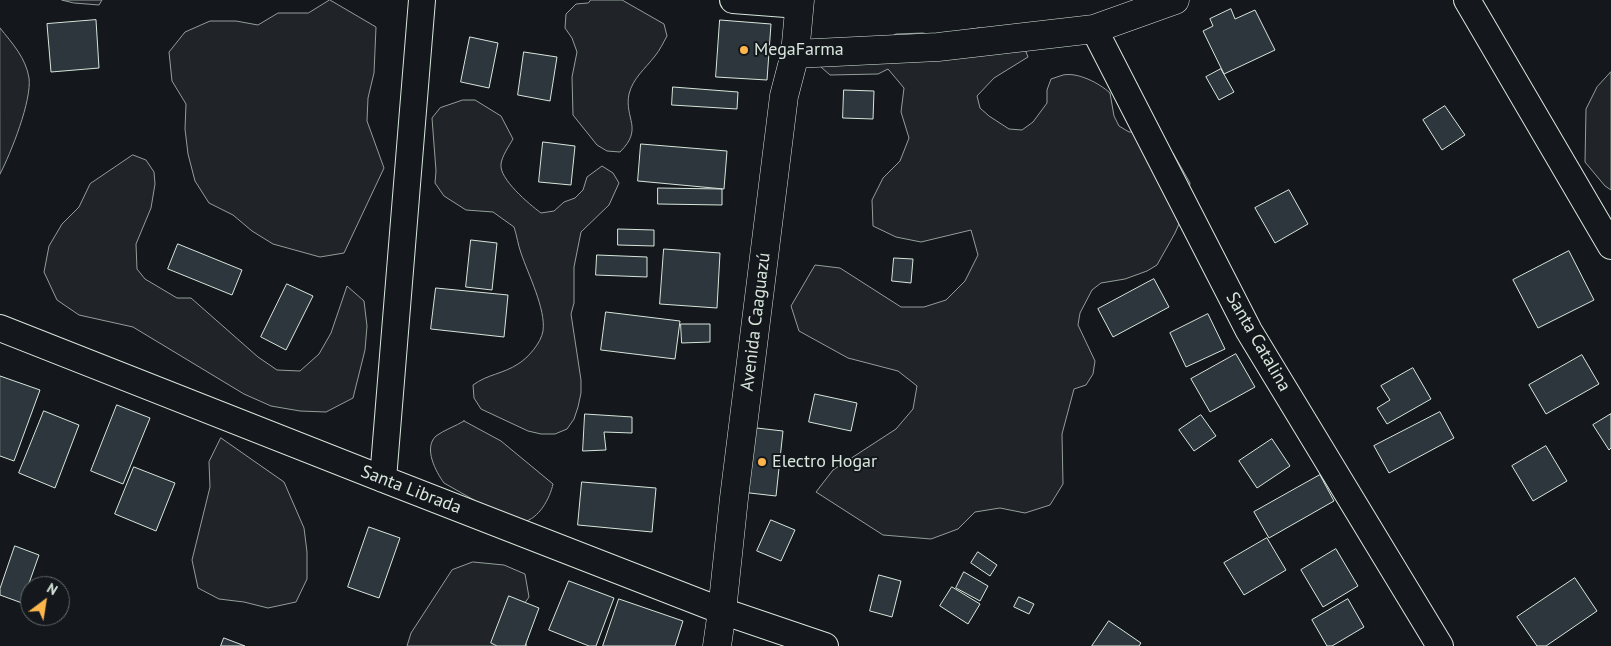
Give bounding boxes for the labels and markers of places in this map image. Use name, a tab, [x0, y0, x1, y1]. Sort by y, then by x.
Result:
place label: MegaFarma	[754, 39, 844, 61]
marker: MegaFarma	[738, 44, 750, 56]
place label: Electro Hogar	[772, 451, 877, 473]
marker: Electro Hogar	[756, 456, 768, 468]

